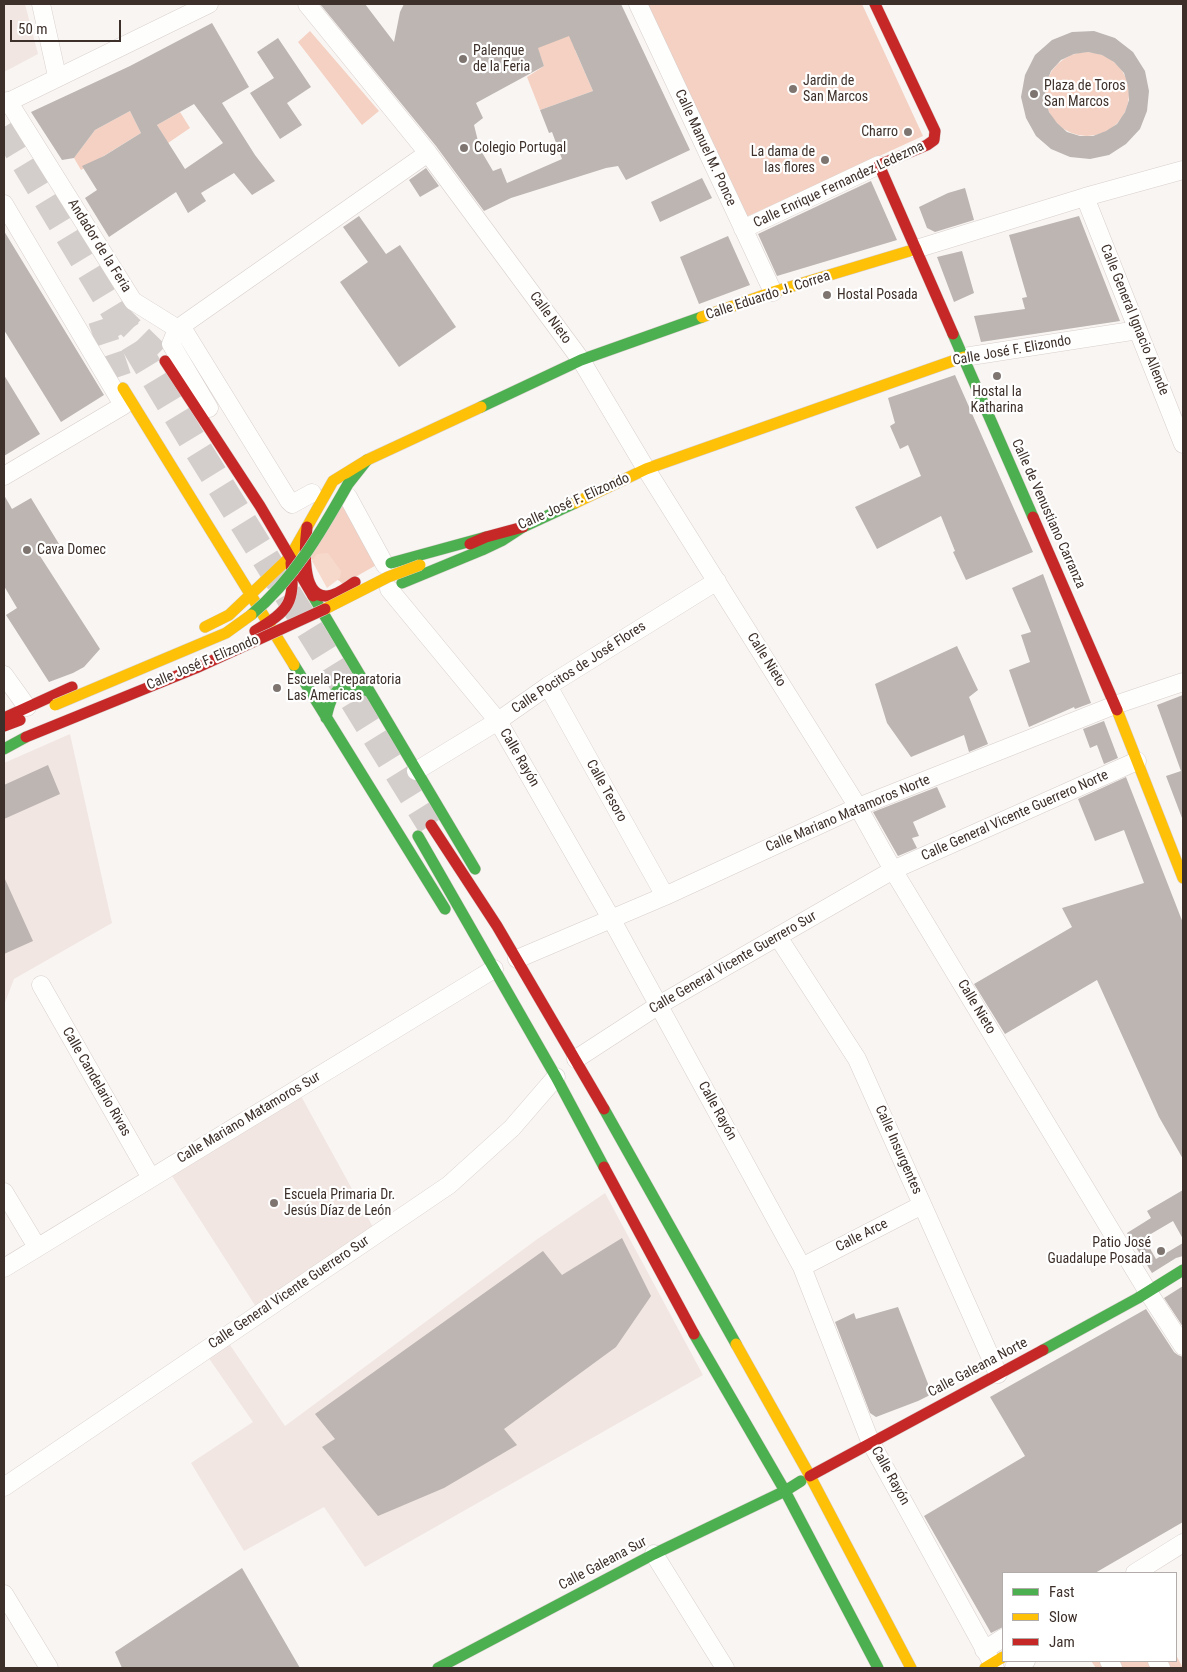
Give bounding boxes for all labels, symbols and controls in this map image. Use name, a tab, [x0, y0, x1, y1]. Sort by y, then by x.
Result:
scale bar	[12, 10, 124, 42]
text: 50 m	[18, 20, 48, 38]
place label: Palenque de la Feria	[473, 43, 530, 75]
marker: Palenque de la Feria	[457, 53, 469, 65]
place label: Jardin de San Marcos	[803, 73, 868, 105]
place label: Plaza de Toros San Marcos	[1044, 78, 1126, 110]
marker: Jardin de San Marcos	[787, 83, 799, 95]
street label: Calle Manuel M. Ponce	[671, 87, 739, 209]
marker: Plaza de Toros San Marcos	[1028, 88, 1040, 100]
place label: Charro	[861, 124, 898, 140]
marker: Charro	[902, 126, 914, 138]
street label: Calle Enrique Fernandez Ledezma	[751, 138, 927, 232]
place label: Colegio Portugal	[474, 140, 566, 156]
marker: Colegio Portugal	[458, 142, 470, 154]
place label: La dama de las flores	[751, 144, 815, 176]
marker: La dama de las flores	[819, 154, 831, 166]
street label: Andador de la Feria	[63, 196, 135, 296]
street label: Calle General Ignacio Allende	[1096, 242, 1172, 398]
street label: Calle Eduardo J. Correa	[704, 268, 832, 324]
place label: Hostal Posada	[837, 287, 918, 303]
street label: Calle Nieto	[525, 289, 575, 347]
marker: Hostal Posada	[821, 289, 833, 301]
street label: Calle José F. Elizondo	[951, 332, 1073, 370]
marker: Hostal la Katharina	[991, 370, 1003, 382]
place label: Hostal la Katharina	[971, 384, 1023, 417]
street label: Calle de Venustiano Carranza	[1007, 437, 1089, 591]
street label: Calle José F. Elizondo	[516, 470, 632, 534]
place label: Cava Domec	[37, 542, 106, 558]
marker: Cava Domec	[21, 544, 33, 556]
street label: Calle Pocitos de José Flores	[509, 618, 649, 718]
street label: Calle Nieto	[743, 630, 789, 690]
street label: Calle José F. Elizondo	[144, 632, 262, 694]
place label: Escuela Preparatoria Las Americas	[287, 672, 401, 704]
marker: Escuela Preparatoria Las Americas	[271, 682, 283, 694]
street label: Calle Rayón	[496, 726, 542, 790]
street label: Calle Tesoro	[582, 757, 630, 825]
street label: Calle General Vicente Guerrero Norte	[919, 767, 1111, 865]
street label: Calle Mariano Matamoros Norte	[763, 772, 933, 856]
street label: Calle General Vicente Guerrero Sur	[646, 908, 820, 1018]
street label: Calle Nieto	[953, 977, 999, 1037]
street label: Calle Candelario Rivas	[58, 1025, 134, 1139]
street label: Calle Mariano Matamoros Sur	[174, 1069, 324, 1167]
street label: Calle Rayón	[694, 1079, 740, 1143]
street label: Calle Insurgentes	[871, 1103, 925, 1197]
place label: Escuela Primaria Dr. Jesús Díaz de León	[284, 1187, 395, 1220]
marker: Escuela Primaria Dr. Jesús Díaz de León	[268, 1197, 280, 1209]
street label: Calle Arce	[833, 1216, 891, 1256]
street label: Calle General Vicente Guerrero Sur	[205, 1233, 373, 1353]
place label: Patio José Guadalupe Posada	[1048, 1235, 1151, 1268]
marker: Patio José Guadalupe Posada	[1155, 1245, 1167, 1257]
street label: Calle Galeana Norte	[925, 1335, 1031, 1401]
street label: Calle Rayón	[867, 1444, 913, 1508]
street label: Calle Galeana Sur	[556, 1534, 650, 1594]
legend	[1002, 1572, 1177, 1662]
text: Fast	[1049, 1583, 1074, 1601]
text: Slow	[1049, 1608, 1078, 1626]
text: Jam	[1049, 1633, 1075, 1651]

